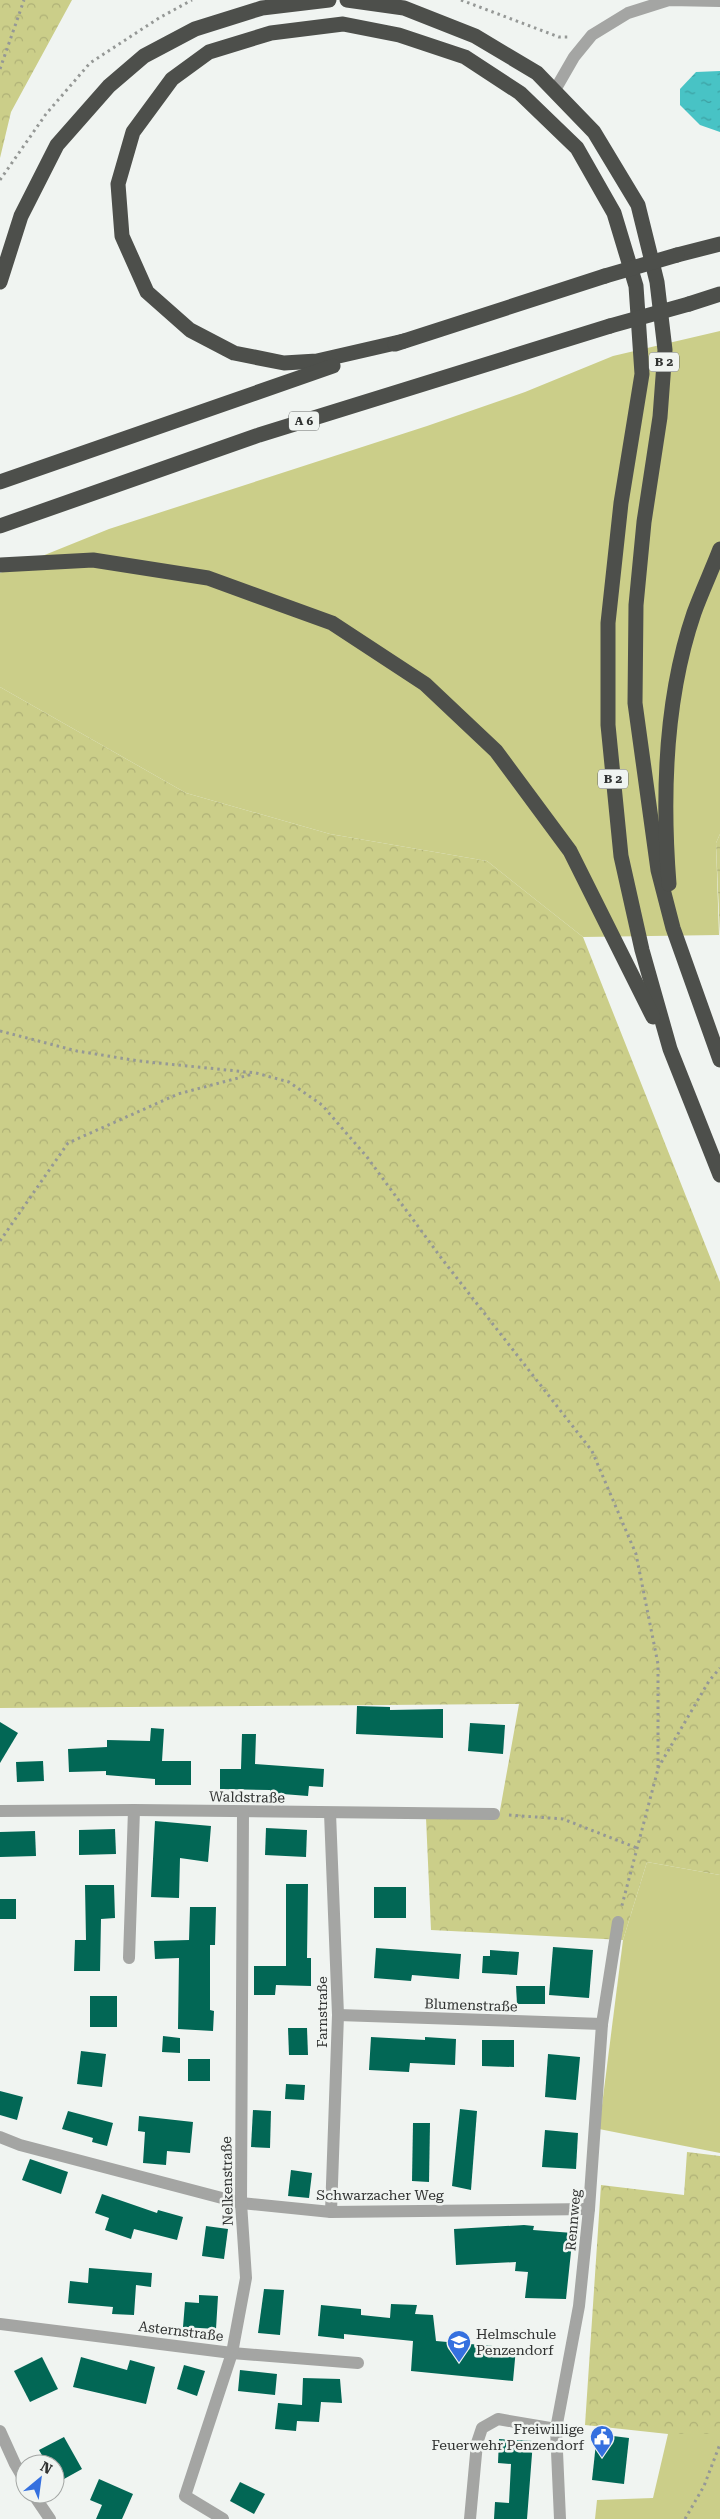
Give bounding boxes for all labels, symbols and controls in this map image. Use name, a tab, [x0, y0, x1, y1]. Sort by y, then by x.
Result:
road number: B 2	[649, 352, 679, 372]
road number: A 6	[289, 412, 319, 431]
road number: B 2	[598, 770, 628, 789]
street label: Waldstraße	[209, 1788, 285, 1806]
street label: Farnstraße	[314, 1976, 330, 2048]
street label: Blumenstraße	[424, 1995, 518, 2015]
street label: Nelkenstraße	[218, 2136, 236, 2226]
street label: Schwarzacher Weg	[316, 2187, 444, 2203]
street label: Rennweg	[562, 2188, 584, 2252]
street label: Asternstraße	[138, 2318, 225, 2344]
place label: Helmschule Penzendorf	[476, 2326, 557, 2358]
school or university icon: Helmschule Penzendorf	[446, 2329, 472, 2363]
place label: Freiwillige Feuerwehr Penzendorf	[431, 2421, 585, 2453]
public building icon: Freiwillige Feuerwehr Penzendorf	[589, 2424, 615, 2458]
north arrow	[15, 2454, 65, 2504]
text: N	[38, 2458, 55, 2477]

